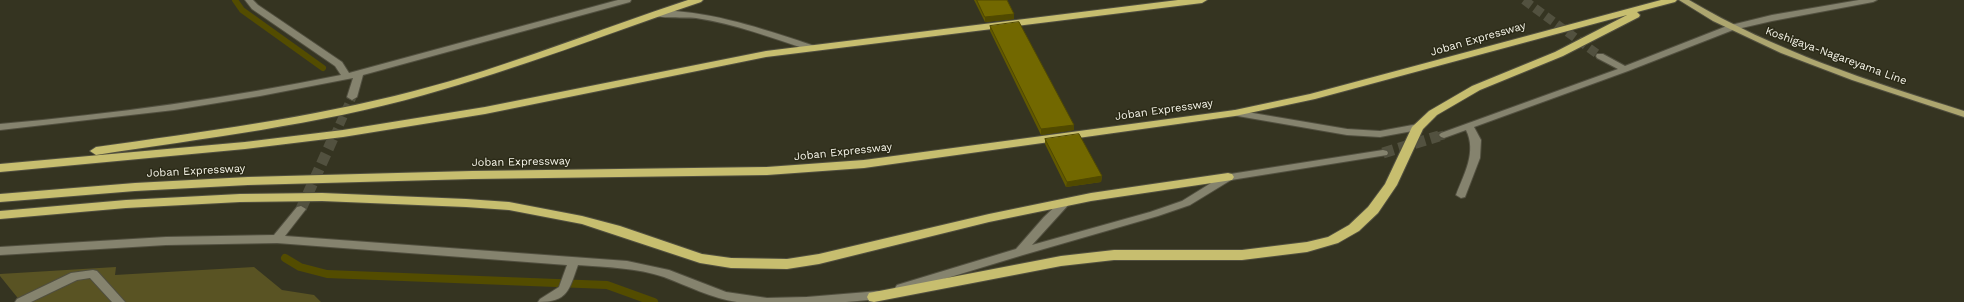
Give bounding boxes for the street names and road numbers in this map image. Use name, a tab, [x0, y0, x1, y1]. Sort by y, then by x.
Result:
street label: Joban Expressway	[1429, 19, 1527, 59]
street label: Koshigaya-Nagareyama Line	[1764, 24, 1908, 88]
street label: Joban Expressway	[1114, 97, 1214, 123]
street label: Joban Expressway	[793, 140, 893, 164]
street label: Joban Expressway	[472, 155, 570, 169]
street label: Joban Expressway	[146, 162, 246, 180]

